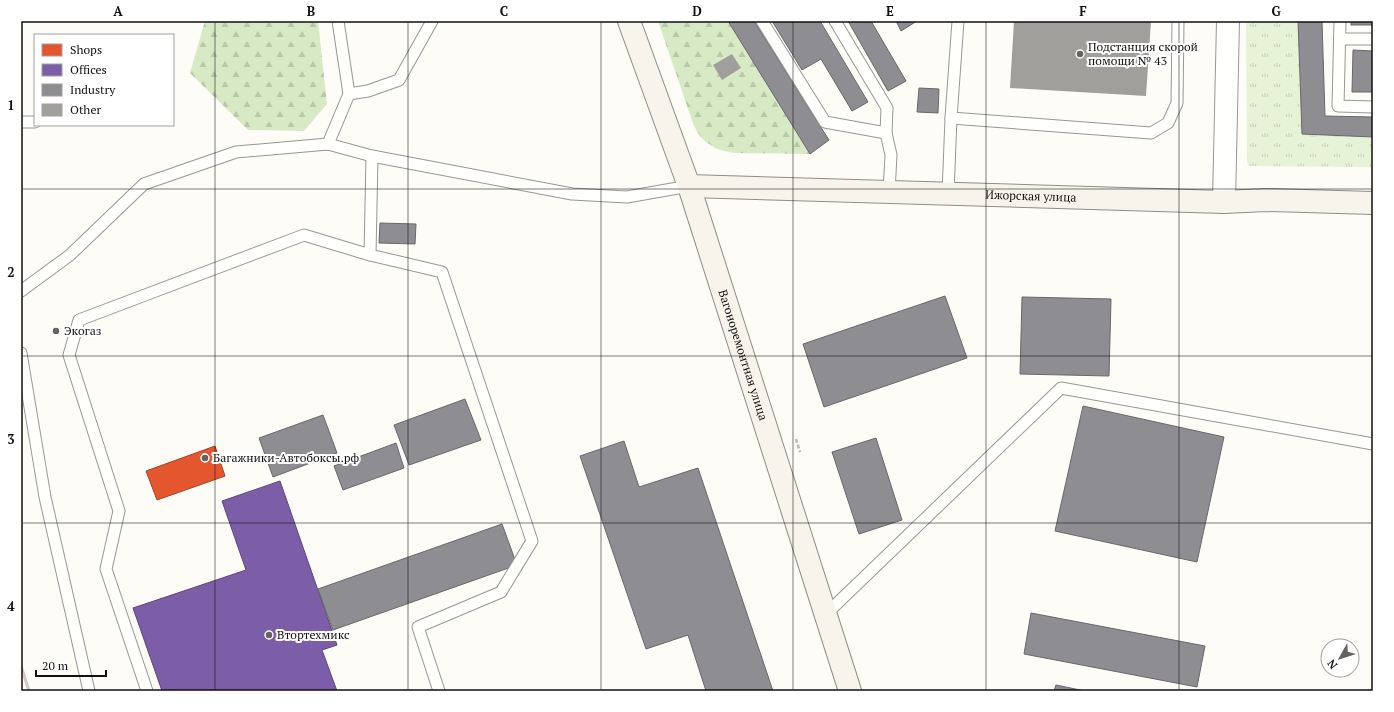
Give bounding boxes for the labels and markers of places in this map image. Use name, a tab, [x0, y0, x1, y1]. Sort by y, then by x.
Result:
place label: Подстанция скорой помощи № 43	[1088, 39, 1198, 68]
marker: Подстанция скорой помощи № 43	[1075, 49, 1085, 59]
place label: Экогаз	[64, 323, 102, 338]
marker: Экогаз	[51, 326, 61, 336]
place label: Багажники-Автобоксы.рф	[213, 450, 360, 465]
marker: Багажники-Автобоксы.рф	[200, 453, 210, 463]
place label: Втортехмикс	[277, 627, 350, 642]
marker: Втортехмикс	[264, 630, 274, 640]

